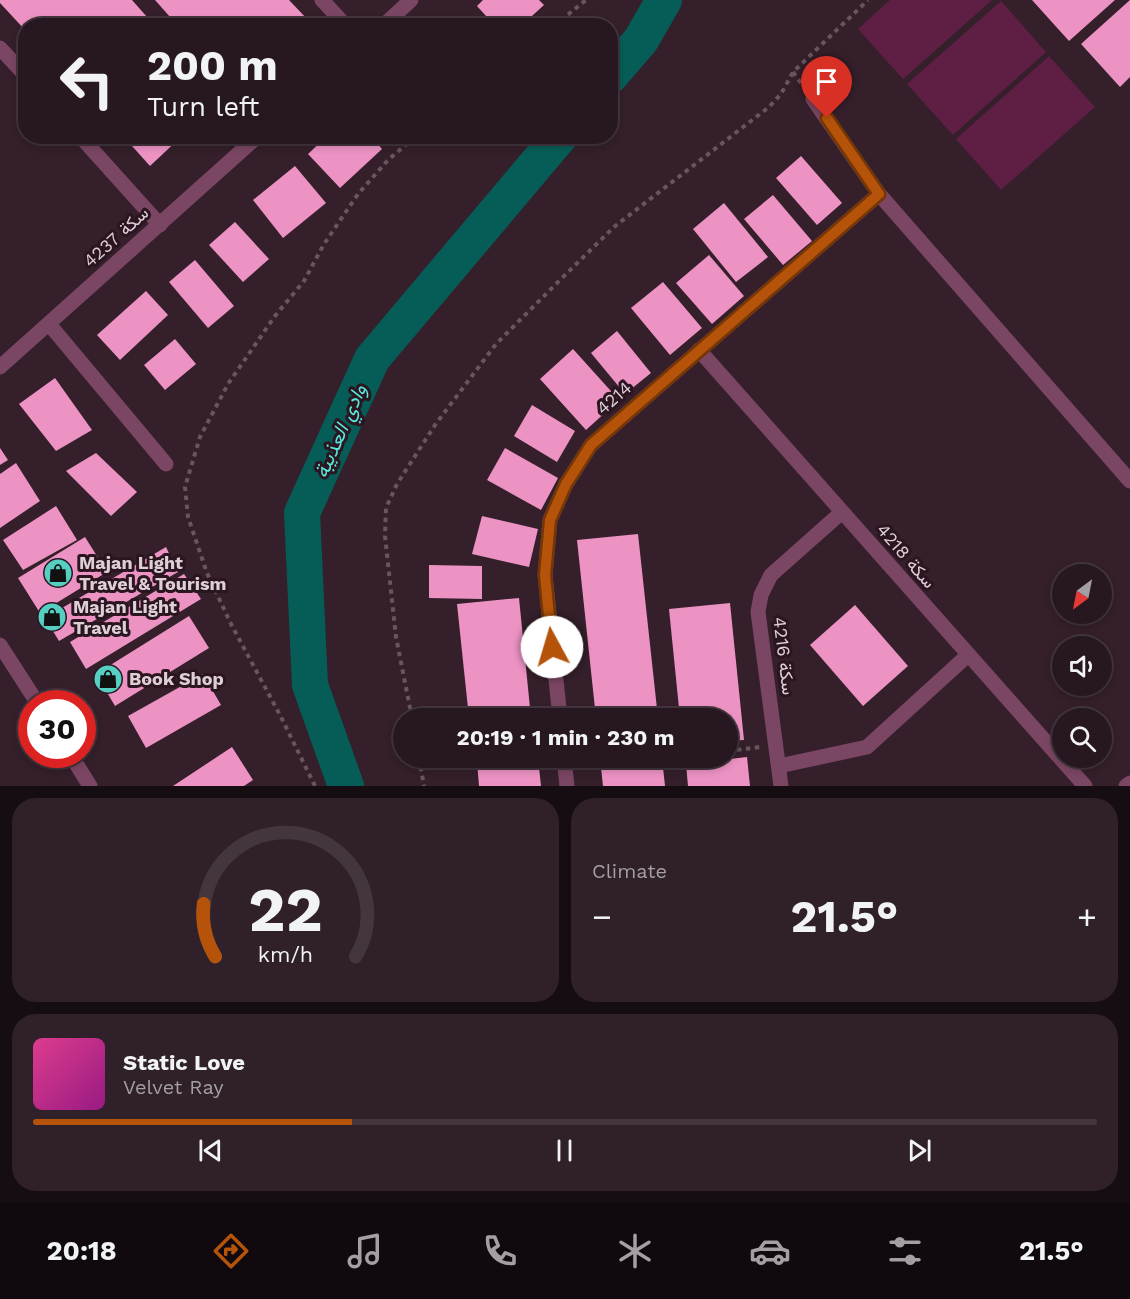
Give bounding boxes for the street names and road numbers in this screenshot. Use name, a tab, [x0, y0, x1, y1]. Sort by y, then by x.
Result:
street label: سكة 4237	[79, 202, 153, 271]
street label: 4214	[592, 377, 635, 419]
street label: سكة 4218	[873, 519, 940, 592]
street label: سكة 4216	[769, 616, 800, 696]

